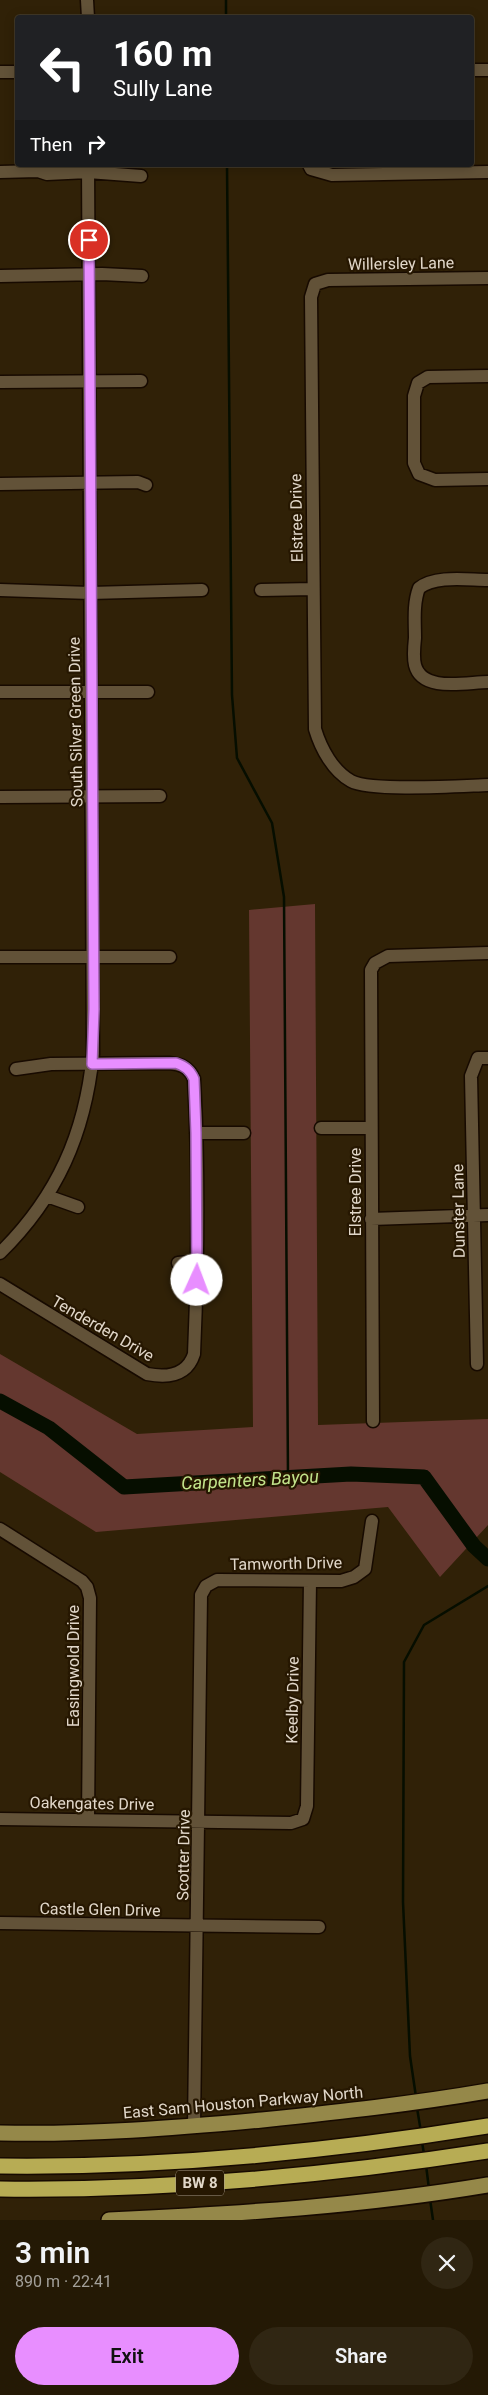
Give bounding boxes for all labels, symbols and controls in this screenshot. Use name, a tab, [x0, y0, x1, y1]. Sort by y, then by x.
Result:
text: 160 m	[113, 34, 212, 75]
icon: left	[30, 35, 95, 100]
text: Sully Lane	[113, 76, 212, 101]
icon: right	[82, 130, 110, 158]
text: Then	[30, 133, 72, 156]
pin	[68, 219, 110, 261]
icon: arrive	[75, 226, 103, 254]
street label: Willersley Lane	[348, 253, 454, 274]
street label: Elstree Drive	[286, 474, 307, 562]
street label: South Silver Green Drive	[65, 637, 86, 807]
street label: Elstree Drive	[346, 1148, 365, 1236]
street label: Dunster Lane	[448, 1164, 469, 1258]
position arrow	[170, 1253, 222, 1305]
street label: Tenderden Drive	[48, 1291, 157, 1365]
water label: Carpenters Bayou	[181, 1465, 320, 1494]
street label: Tamworth Drive	[230, 1553, 342, 1574]
street label: Easingwold Drive	[64, 1605, 83, 1727]
street label: Keelby Drive	[282, 1656, 303, 1744]
street label: Oakengates Drive	[30, 1793, 154, 1814]
street label: Scotter Drive	[173, 1809, 194, 1901]
street label: Castle Glen Drive	[39, 1899, 161, 1920]
street label: East Sam Houston Parkway North	[122, 2083, 364, 2122]
road number: BW 8	[176, 2170, 224, 2196]
text: 3 min	[15, 2235, 90, 2270]
button: close	[421, 2237, 473, 2289]
text: 890 m · 22:41	[15, 2272, 112, 2291]
button: Exit	[15, 2327, 239, 2385]
button: Share	[249, 2327, 473, 2385]

